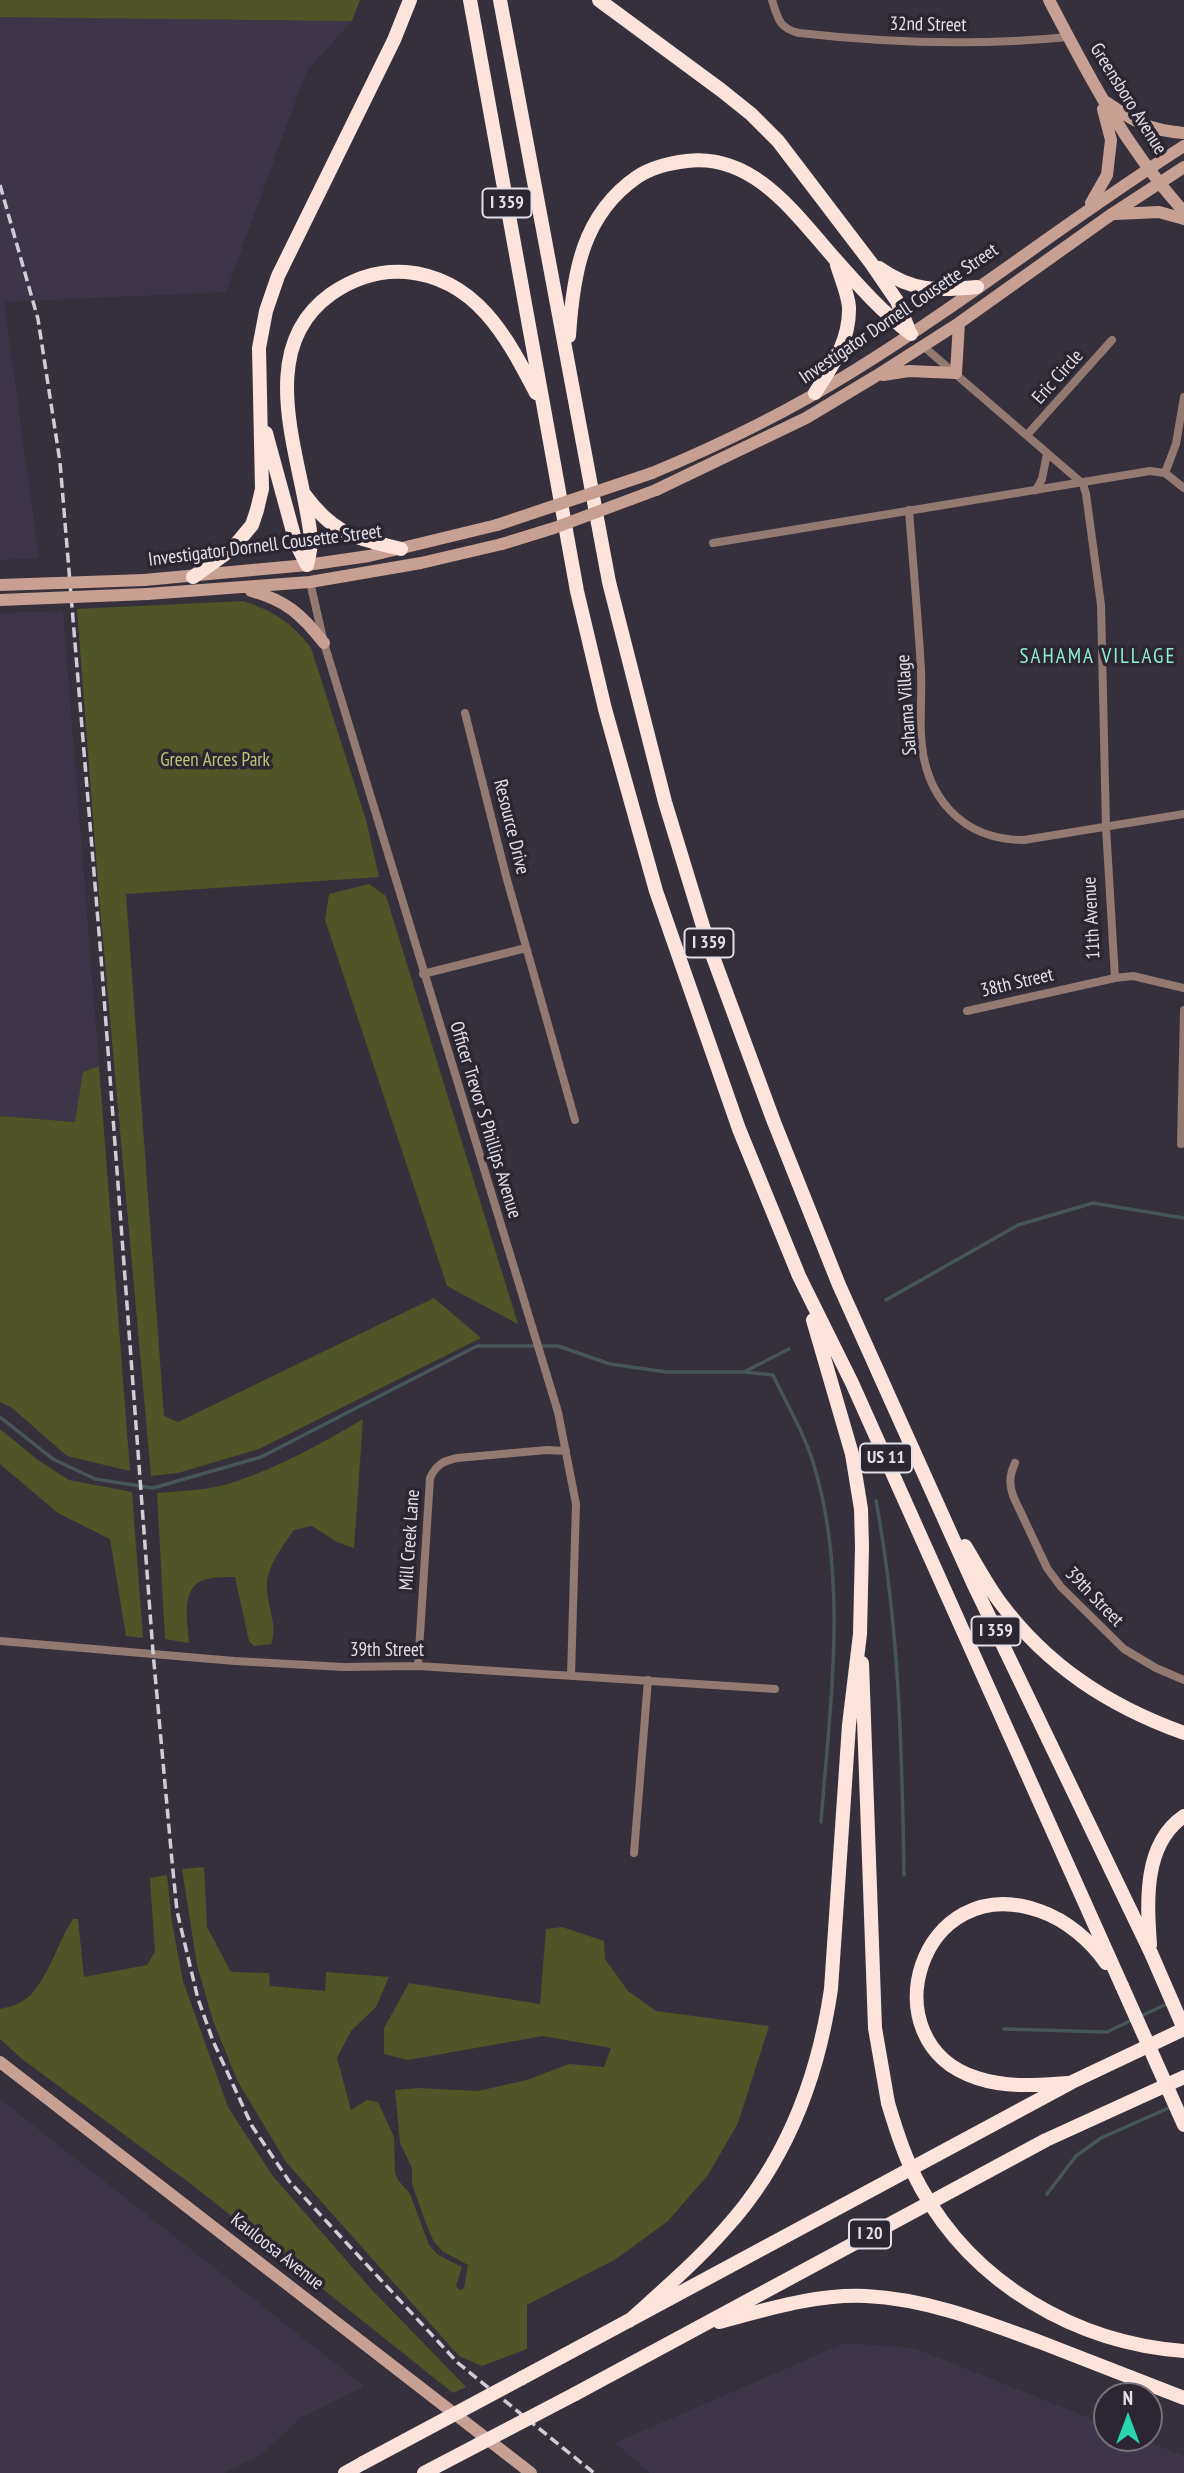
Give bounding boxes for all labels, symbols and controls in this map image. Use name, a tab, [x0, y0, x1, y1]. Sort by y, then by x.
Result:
street label: 32nd Street	[889, 13, 967, 37]
street label: Greensboro Avenue	[1085, 39, 1171, 159]
road number: I 359	[482, 188, 532, 218]
street label: Investigator Dornell Cousette Street	[795, 239, 1003, 389]
street label: Eric Circle	[1028, 345, 1088, 409]
street label: Investigator Dornell Cousette Street	[147, 520, 383, 572]
district label: SAHAMA VILLAGE	[1021, 644, 1175, 670]
street label: Sahama Village	[892, 654, 922, 756]
park label: Green Arces Park	[160, 750, 270, 772]
street label: Resource Drive	[488, 777, 534, 877]
street label: 11th Avenue	[1078, 876, 1106, 960]
road number: I 359	[684, 928, 734, 958]
street label: 38th Street	[978, 964, 1056, 1002]
street label: Officer Trevor S Phillips Avenue	[444, 1019, 526, 1221]
road number: US 11	[860, 1443, 912, 1472]
street label: Mill Creek Lane	[395, 1489, 425, 1591]
street label: 39th Street	[1060, 1562, 1128, 1632]
road number: I 359	[972, 1616, 1020, 1646]
street label: 39th Street	[350, 1640, 424, 1662]
street label: Kauloosa Avenue	[226, 2209, 328, 2295]
road number: I 20	[849, 2220, 891, 2248]
north arrow	[1093, 2382, 1163, 2452]
text: N	[1123, 2386, 1133, 2410]

